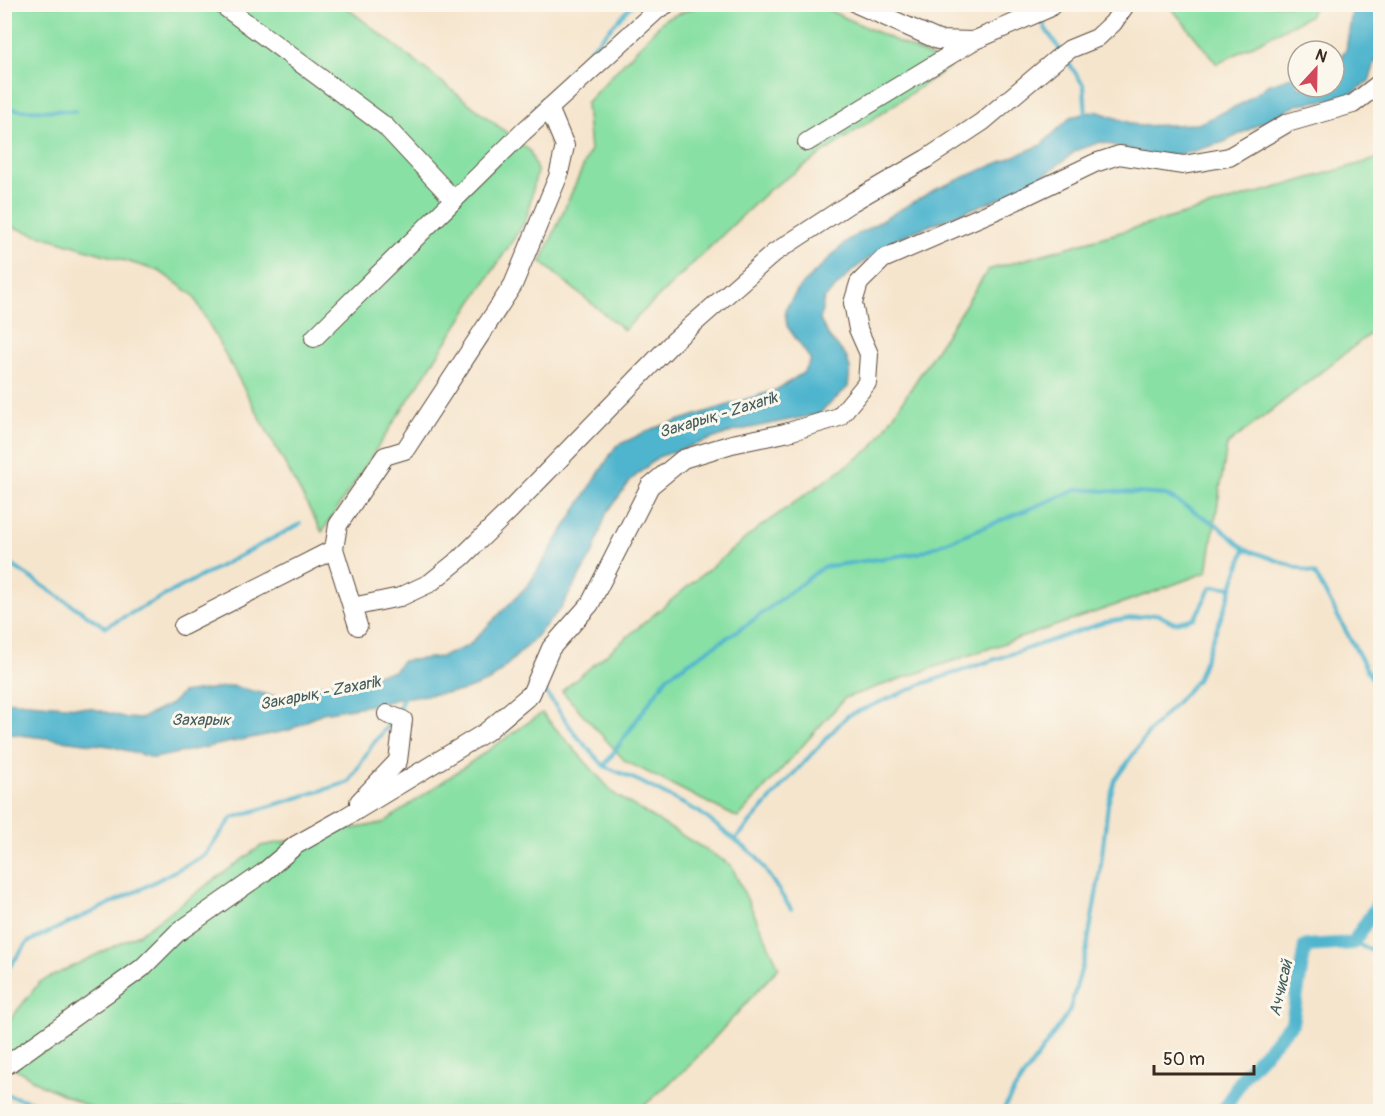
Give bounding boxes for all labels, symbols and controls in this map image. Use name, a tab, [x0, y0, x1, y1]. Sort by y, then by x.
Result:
north arrow	[1286, 39, 1346, 99]
text: N	[1312, 45, 1330, 67]
water label: Закарық - Zaxarik	[657, 387, 781, 442]
water label: Закарық - Zaxarik	[258, 671, 383, 714]
water label: Захарык	[172, 710, 232, 730]
water label: Аччисай	[1265, 957, 1297, 1018]
scale bar	[1154, 1038, 1254, 1076]
text: 50 m	[1163, 1048, 1205, 1071]

